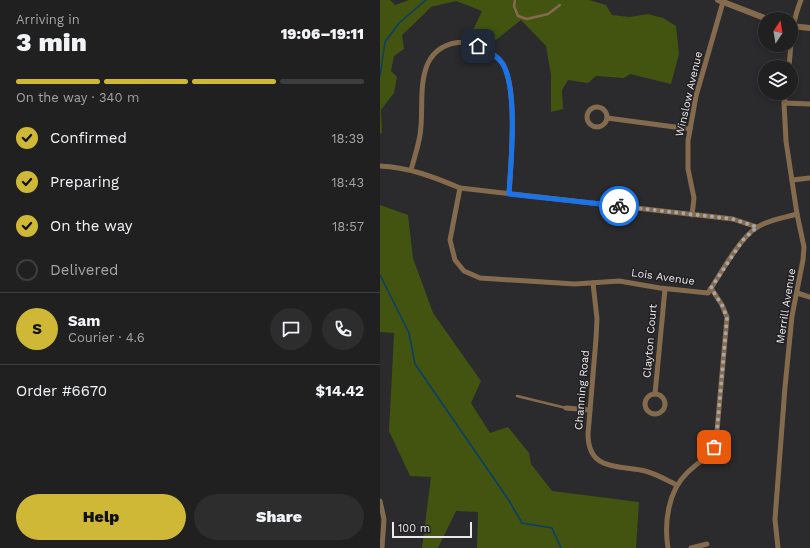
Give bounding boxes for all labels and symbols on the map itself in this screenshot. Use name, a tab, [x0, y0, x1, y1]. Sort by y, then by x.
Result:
north arrow	[758, 12, 798, 52]
pin	[461, 29, 495, 63]
street label: Winslow Avenue	[673, 50, 705, 138]
courier	[599, 186, 639, 226]
street label: Lois Avenue	[630, 266, 696, 288]
street label: Merrill Avenue	[774, 267, 798, 345]
street label: Clayton Court	[640, 303, 660, 378]
street label: Channing Road	[572, 349, 592, 431]
pin	[697, 430, 731, 464]
scale bar	[392, 520, 472, 539]

